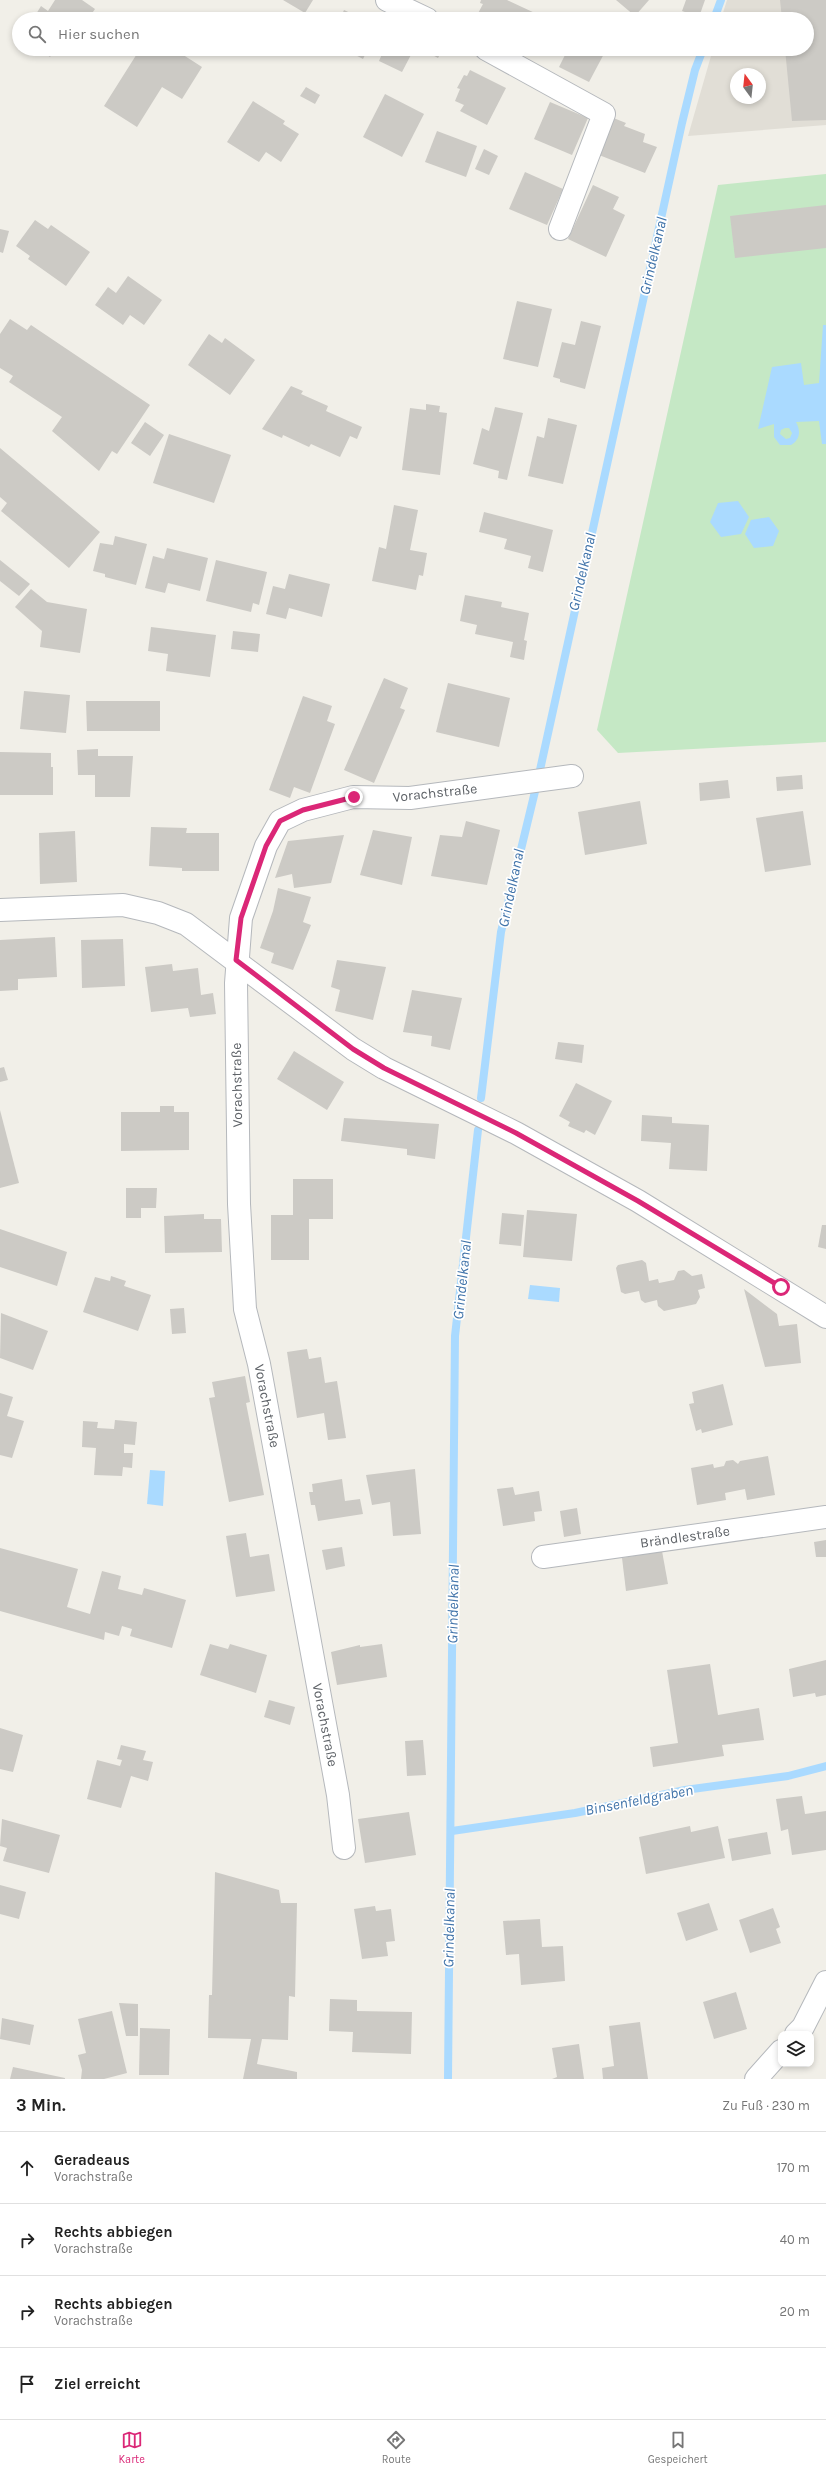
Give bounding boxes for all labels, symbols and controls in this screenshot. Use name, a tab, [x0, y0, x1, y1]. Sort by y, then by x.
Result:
search box	[12, 12, 814, 56]
icon: search	[26, 23, 48, 45]
text: Hier suchen	[58, 25, 140, 43]
north arrow	[730, 68, 766, 104]
water label: Grindelkanal	[635, 215, 671, 297]
water label: Grindelkanal	[564, 531, 600, 613]
street label: Vorachstraße	[392, 780, 478, 806]
route end	[345, 788, 363, 806]
water label: Grindelkanal	[494, 847, 528, 929]
street label: Vorachstraße	[228, 1043, 246, 1127]
water label: Grindelkanal	[449, 1239, 475, 1320]
route start	[772, 1278, 790, 1296]
street label: Vorachstraße	[251, 1363, 283, 1449]
street label: Brändlestraße	[639, 1522, 731, 1552]
water label: Grindelkanal	[443, 1564, 463, 1644]
street label: Vorachstraße	[309, 1682, 341, 1768]
water label: Binsenfeldgraben	[584, 1781, 694, 1819]
water label: Grindelkanal	[439, 1888, 459, 1968]
map controls	[778, 2031, 814, 2067]
button: layers	[778, 2031, 814, 2067]
text: 3 Min.	[16, 2095, 66, 2115]
text: Zu Fuß · 230 m	[722, 2098, 810, 2113]
text: Geradeaus	[54, 2151, 130, 2169]
icon: ahead	[16, 2157, 38, 2179]
text: 170 m	[777, 2160, 810, 2175]
text: Vorachstraße	[54, 2169, 133, 2184]
text: Rechts abbiegen	[54, 2223, 173, 2241]
icon: right	[16, 2229, 38, 2251]
text: 40 m	[780, 2232, 810, 2247]
text: Vorachstraße	[54, 2241, 133, 2256]
text: Rechts abbiegen	[54, 2295, 173, 2313]
icon: right	[16, 2301, 38, 2323]
text: 20 m	[780, 2304, 810, 2319]
text: Vorachstraße	[54, 2313, 133, 2328]
icon: arrive	[16, 2373, 38, 2395]
text: Ziel erreicht	[54, 2375, 140, 2393]
tab: Karte	[118, 2429, 145, 2466]
tab: Route	[382, 2429, 411, 2466]
tab: Gespeichert	[648, 2429, 708, 2466]

